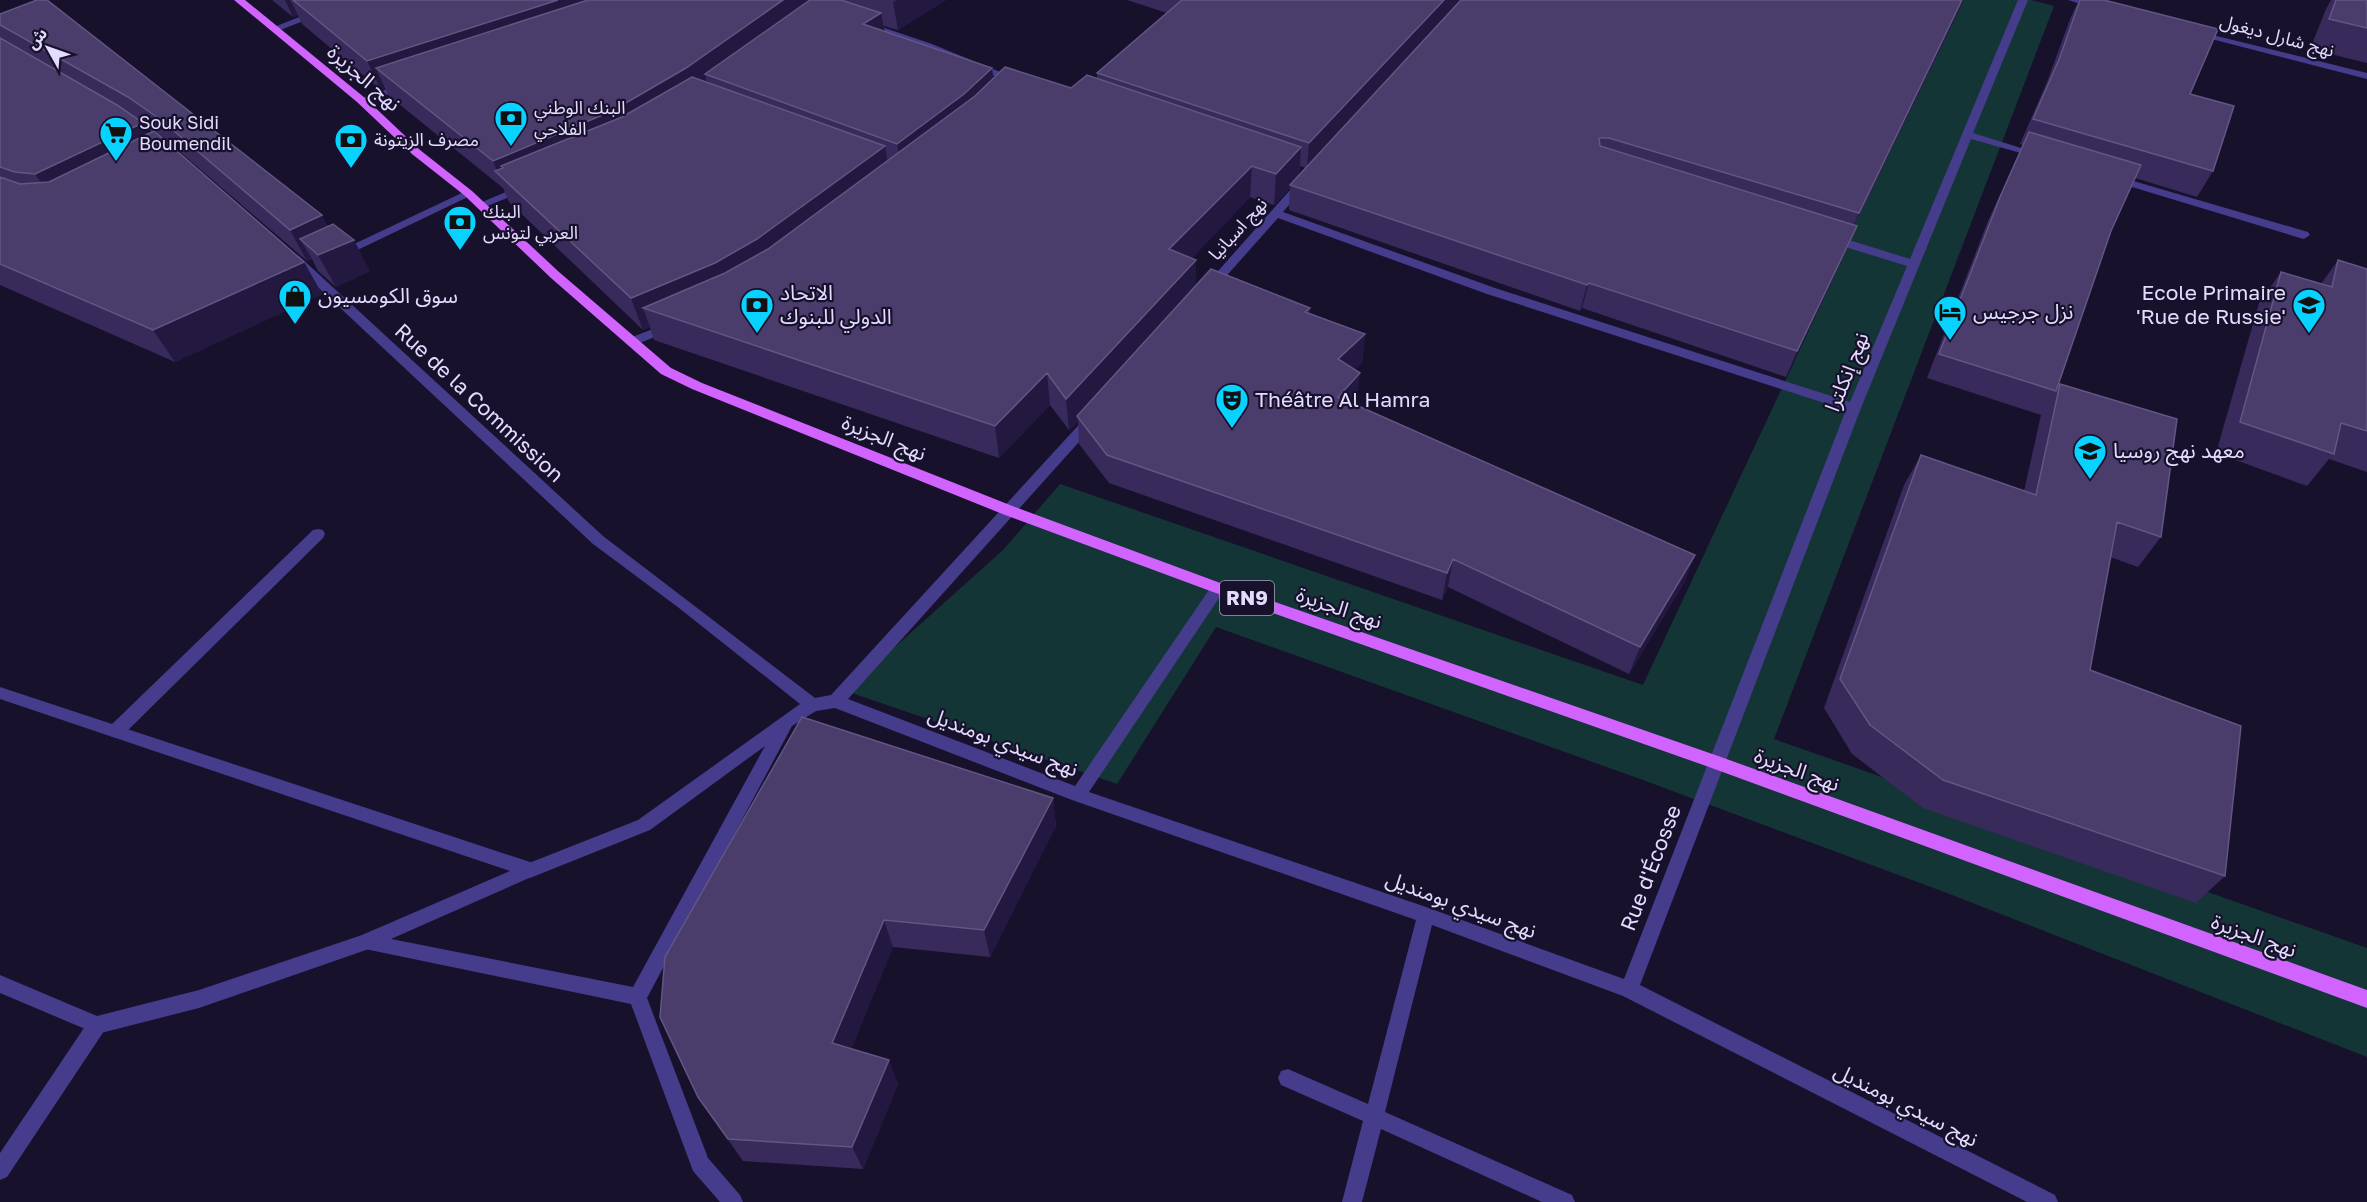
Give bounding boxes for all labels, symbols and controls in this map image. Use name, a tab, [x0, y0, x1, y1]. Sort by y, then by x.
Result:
street label: نهج شارل ديغول	[2217, 9, 2337, 64]
north arrow	[18, 18, 78, 78]
text: ش	[22, 23, 51, 53]
street label: نهج الجزيرة	[321, 38, 407, 119]
place label: البنك الوطني الفلاحي	[534, 96, 625, 142]
bank icon: البنك الوطني الفلاحي	[493, 100, 529, 147]
place label: Souk Sidi Boumendil	[139, 111, 232, 154]
supermarket icon: Souk Sidi Boumendil	[98, 115, 134, 162]
bank icon: مصرف الزيتونة	[333, 122, 369, 169]
place label: مصرف الزيتونة	[374, 128, 479, 151]
street label: نهج اسبانيا	[1203, 192, 1273, 266]
place label: البنك العربي لتونس	[483, 200, 578, 246]
bank icon: البنك العربي لتونس	[442, 204, 478, 251]
shop icon: سوق الكومسيون	[277, 278, 313, 325]
place label: الاتحاد الدولي للبنوك	[780, 279, 892, 333]
place label: Ecole Primaire 'Rue de Russie'	[2136, 279, 2286, 329]
place label: سوق الكومسيون	[318, 282, 458, 308]
bank icon: الاتحاد الدولي للبنوك	[739, 287, 775, 334]
school or university icon: Ecole Primaire 'Rue de Russie'	[2291, 287, 2327, 334]
hotel icon: نزل جرجيس	[1932, 294, 1968, 341]
place label: نزل جرجيس	[1973, 298, 2074, 324]
street label: Rue de la Commission	[390, 317, 569, 487]
street label: نهج إنكلترا	[1818, 328, 1877, 416]
theatre icon: Théâtre Al Hamra	[1214, 382, 1250, 429]
place label: Théâtre Al Hamra	[1255, 386, 1430, 412]
street label: نهج الجزيرة	[837, 408, 930, 469]
school or university icon: معهد نهج روسيا	[2072, 433, 2108, 480]
place label: معهد نهج روسيا	[2113, 437, 2245, 466]
street label: نهج الجزيرة	[1292, 580, 1386, 637]
road number: RN9	[1220, 581, 1274, 615]
street label: نهج سيدي بومنديل	[923, 701, 1082, 785]
street label: نهج الجزيرة	[1750, 742, 1844, 799]
street label: Rue d'Écosse	[1614, 801, 1686, 934]
street label: نهج سيدي بومنديل	[1381, 865, 1540, 947]
street label: نهج الجزيرة	[2207, 908, 2301, 965]
street label: نهج سيدي بومنديل	[1828, 1057, 1983, 1155]

